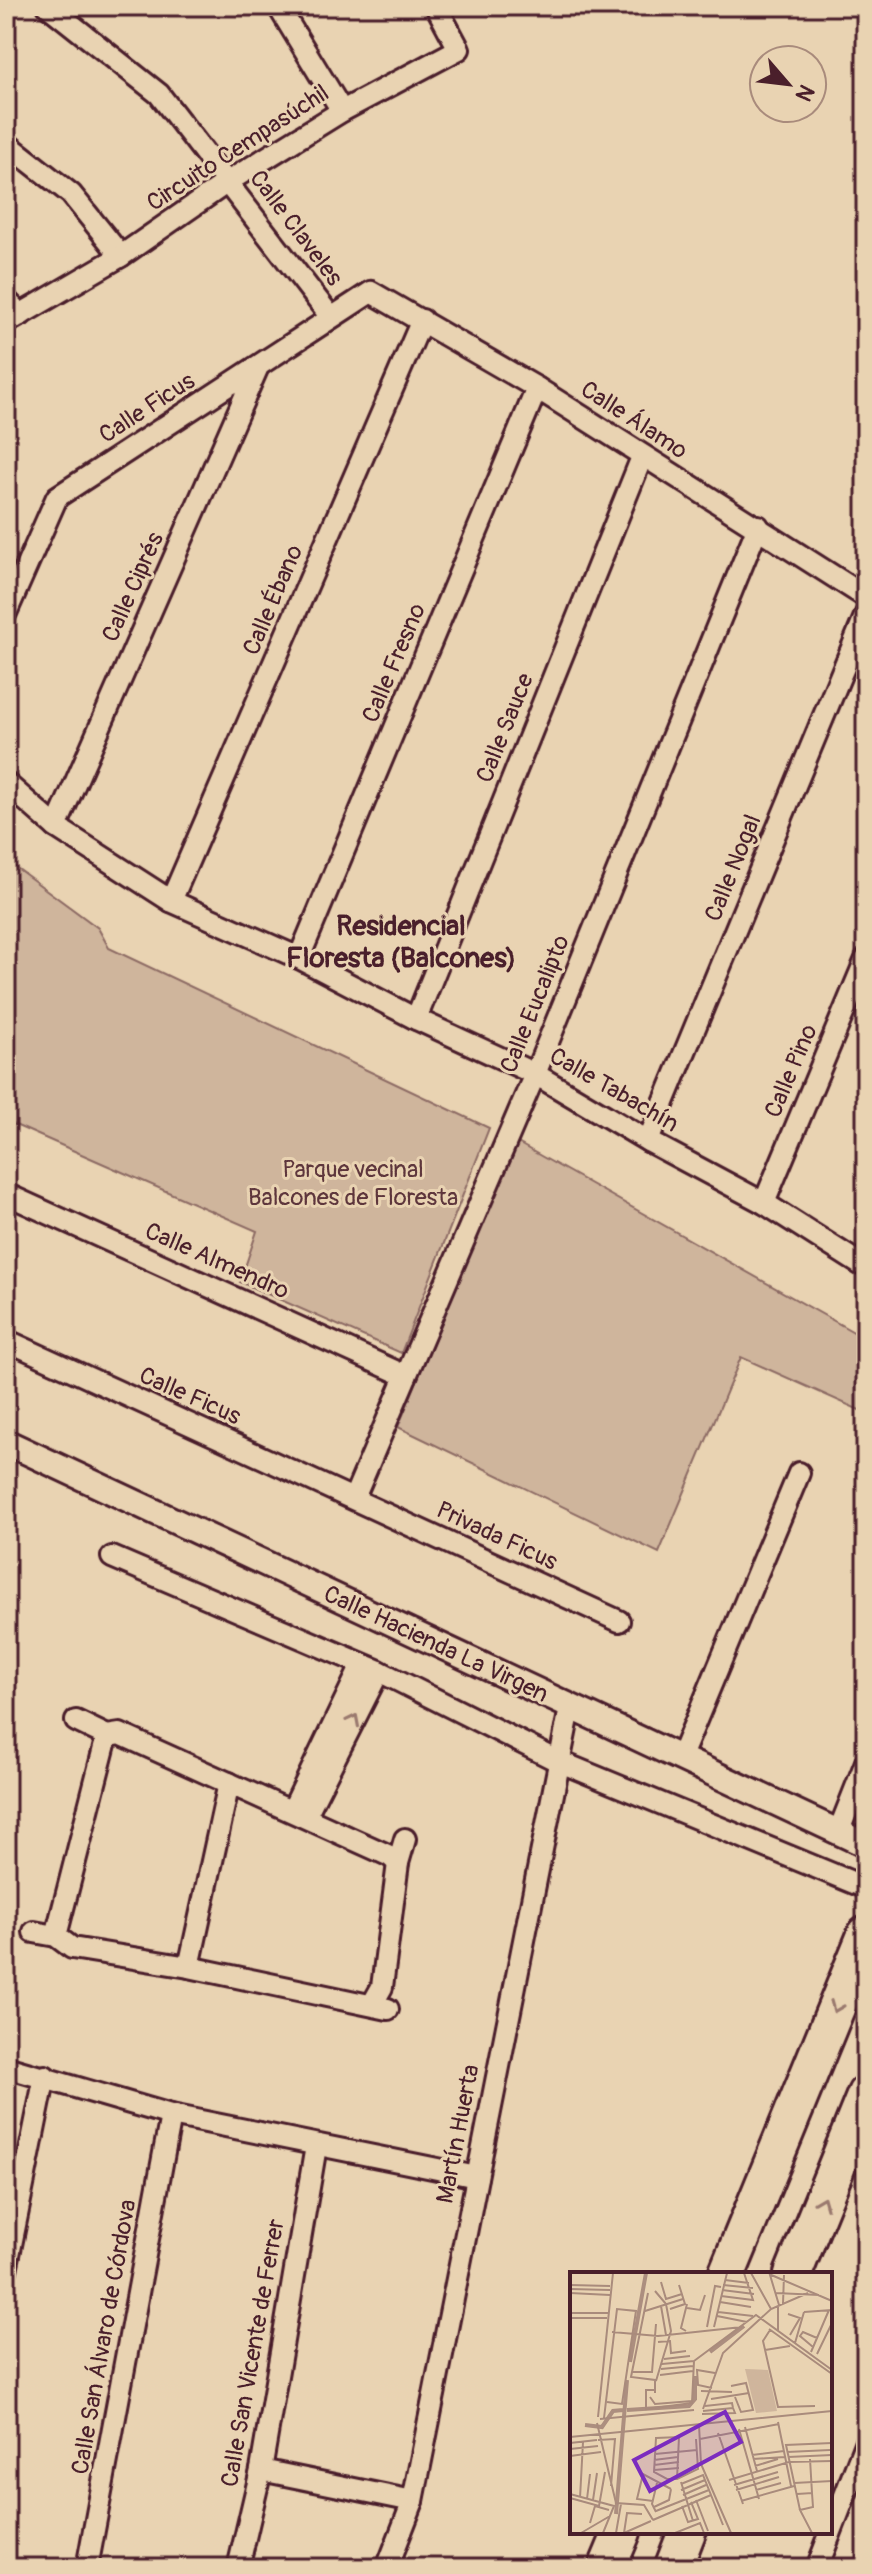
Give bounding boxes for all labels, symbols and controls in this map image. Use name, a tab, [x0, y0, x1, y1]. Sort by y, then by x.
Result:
north arrow	[748, 44, 828, 124]
street label: Circuito Cempasúchil	[142, 78, 334, 218]
text: N	[789, 80, 821, 106]
street label: Calle Claveles	[243, 165, 349, 292]
street label: Calle Ficus	[94, 366, 200, 450]
street label: Calle Álamo	[575, 375, 693, 465]
street label: Calle Ciprés	[96, 527, 170, 646]
street label: Calle Ébano	[237, 540, 309, 660]
street label: Calle Fresno	[356, 599, 432, 727]
street label: Calle Sauce	[470, 669, 540, 787]
street label: Calle Nogal	[698, 810, 768, 926]
district label: Residencial Floresta (Balcones)	[286, 909, 516, 976]
street label: Calle Eucalipto	[494, 931, 576, 1077]
street label: Calle Pino	[758, 1020, 824, 1122]
street label: Calle Tabachín	[544, 1041, 684, 1139]
park label: Parque vecinal Balcones de Floresta	[248, 1155, 458, 1212]
street label: Calle Almendro	[140, 1216, 294, 1306]
street label: Calle Ficus	[135, 1361, 246, 1431]
street label: Privada Ficus	[432, 1495, 562, 1577]
street label: Calle Hacienda La Virgen	[319, 1579, 553, 1709]
one-way arrow	[344, 1714, 360, 1729]
one-way arrow	[830, 1999, 846, 2013]
street label: Martín Huerta	[430, 2062, 486, 2206]
one-way arrow	[812, 2196, 829, 2210]
street label: Calle San Álvaro de Córdova	[66, 2197, 142, 2477]
street label: Calle San Vicente de Ferrer	[215, 2216, 291, 2489]
inset map	[570, 2272, 832, 2534]

